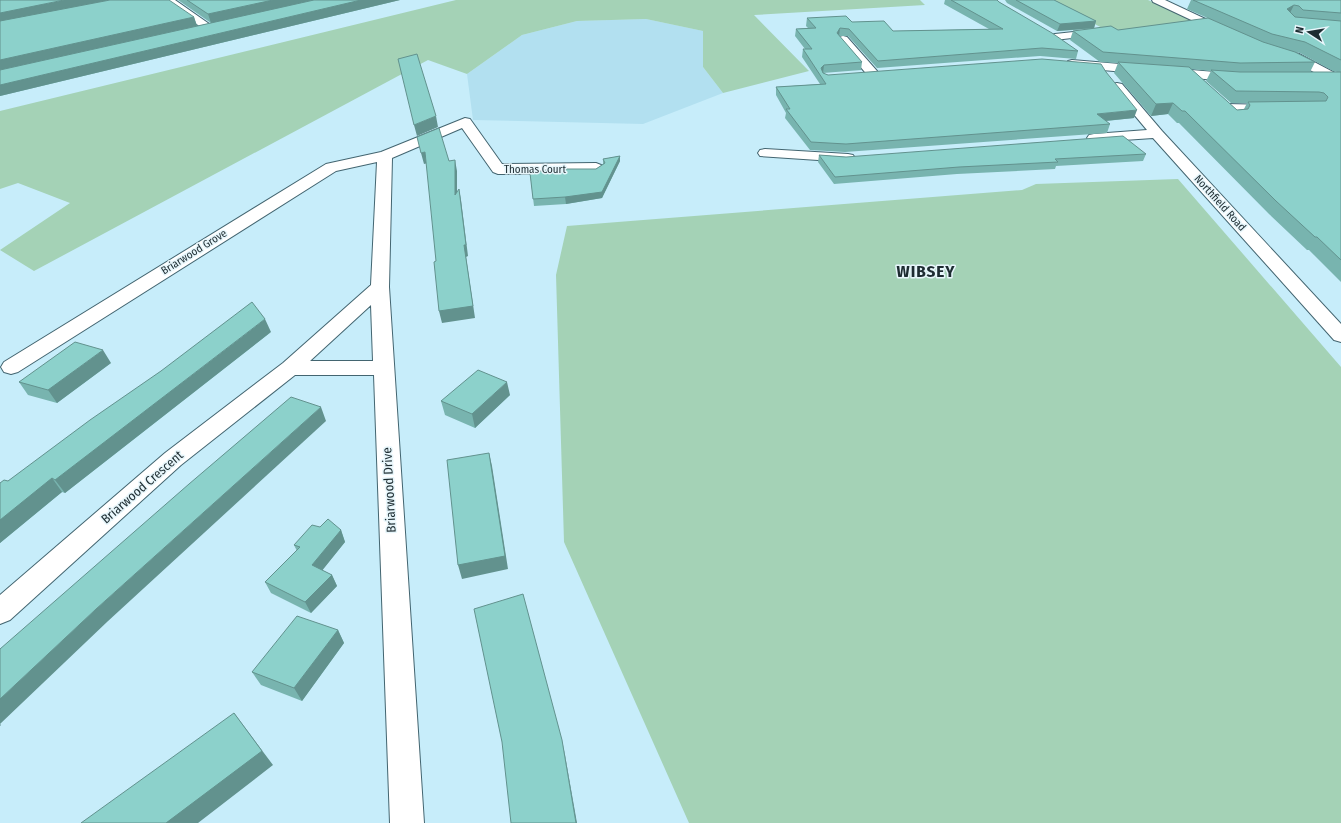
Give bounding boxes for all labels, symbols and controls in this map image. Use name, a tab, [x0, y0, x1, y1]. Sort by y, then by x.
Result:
north arrow	[1289, 12, 1329, 52]
text: N	[1293, 25, 1307, 35]
street label: Thomas Court	[504, 163, 566, 176]
street label: Northfield Road	[1191, 172, 1249, 234]
street label: Briarwood Grove	[159, 227, 229, 277]
district label: WIBSEY	[897, 261, 955, 282]
street label: Briarwood Crescent	[98, 447, 187, 527]
street label: Briarwood Drive	[379, 447, 399, 533]

